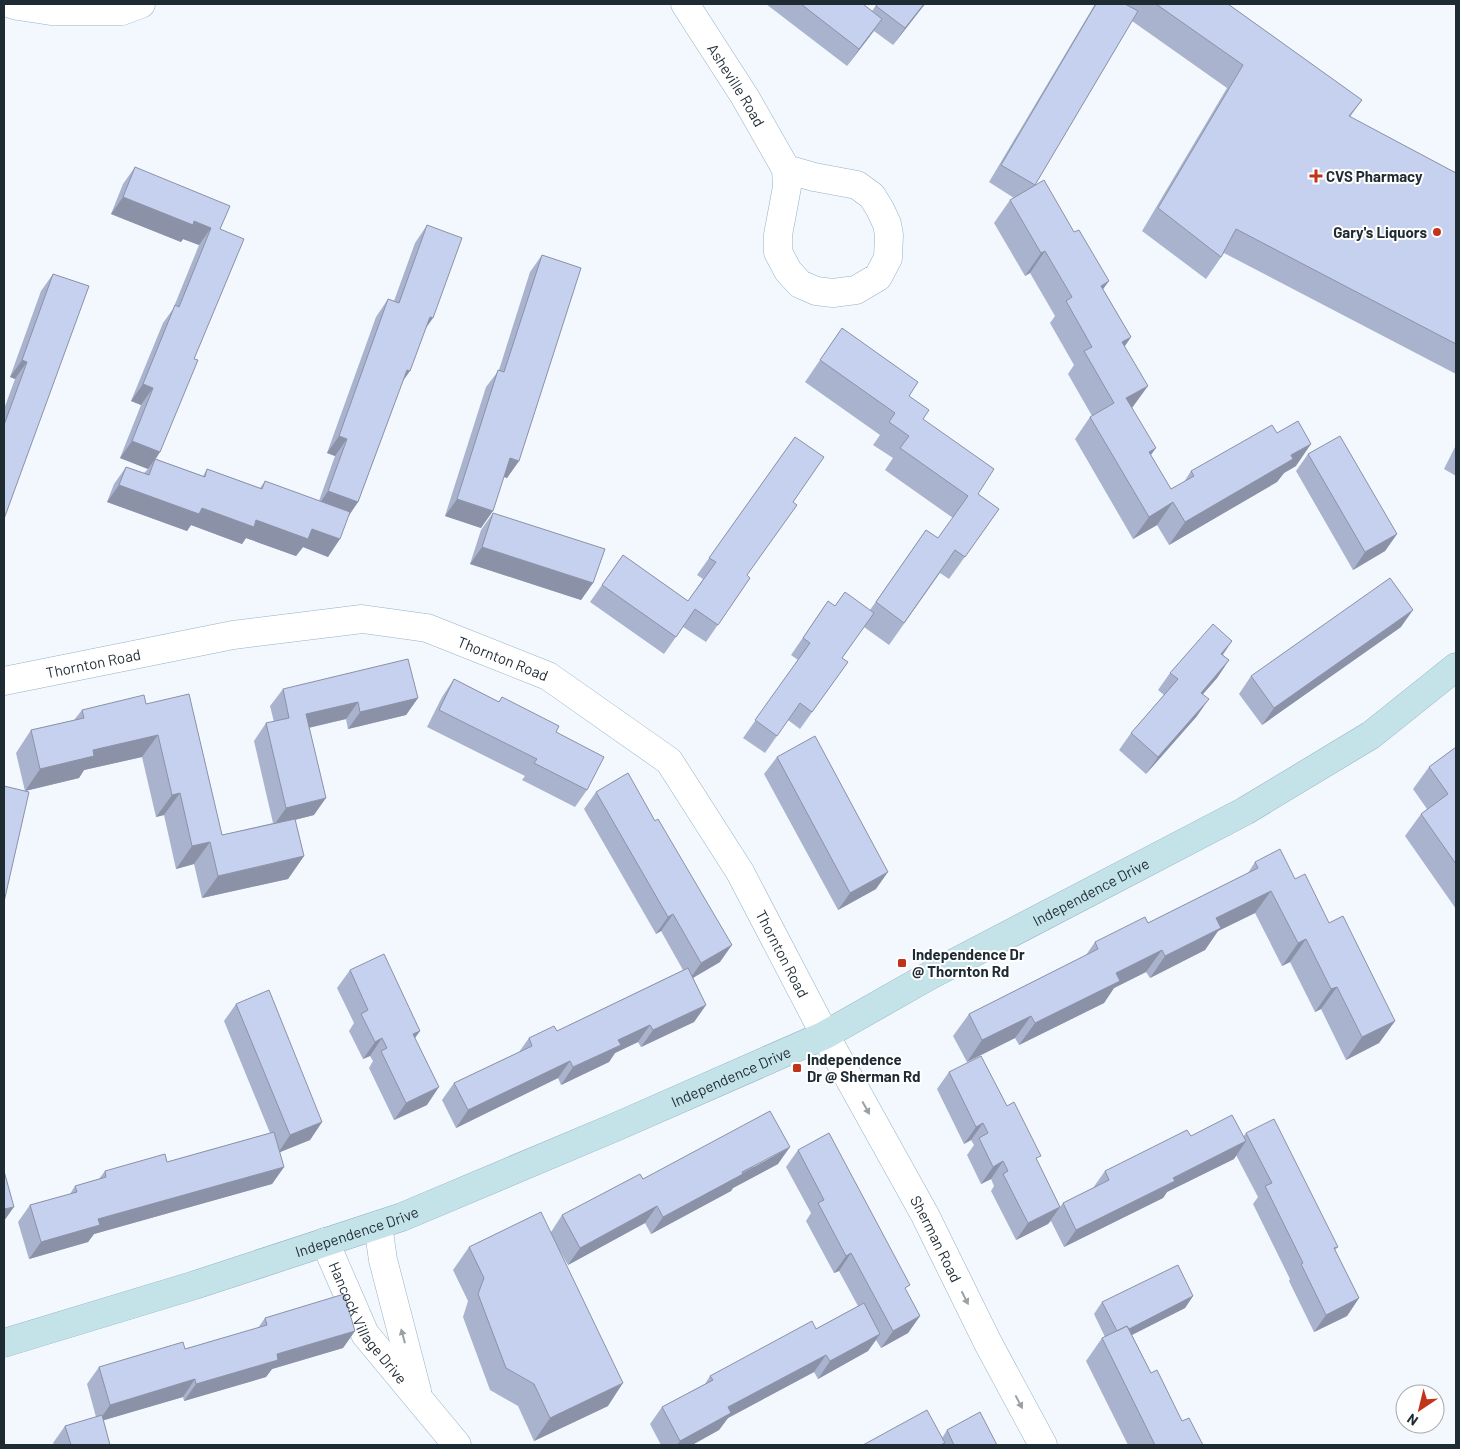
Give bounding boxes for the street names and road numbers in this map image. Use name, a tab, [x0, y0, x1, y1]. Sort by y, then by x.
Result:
street label: Asheville Road	[704, 40, 769, 130]
street label: Thornton Road	[455, 632, 551, 684]
street label: Thornton Road	[44, 645, 142, 681]
street label: Independence Drive	[1030, 854, 1152, 929]
street label: Thornton Road	[752, 907, 813, 1000]
street label: Independence Drive	[668, 1042, 793, 1111]
street label: Sherman Road	[907, 1192, 966, 1285]
street label: Independence Drive	[293, 1202, 421, 1260]
street label: Hancock Village Drive	[326, 1259, 411, 1387]

